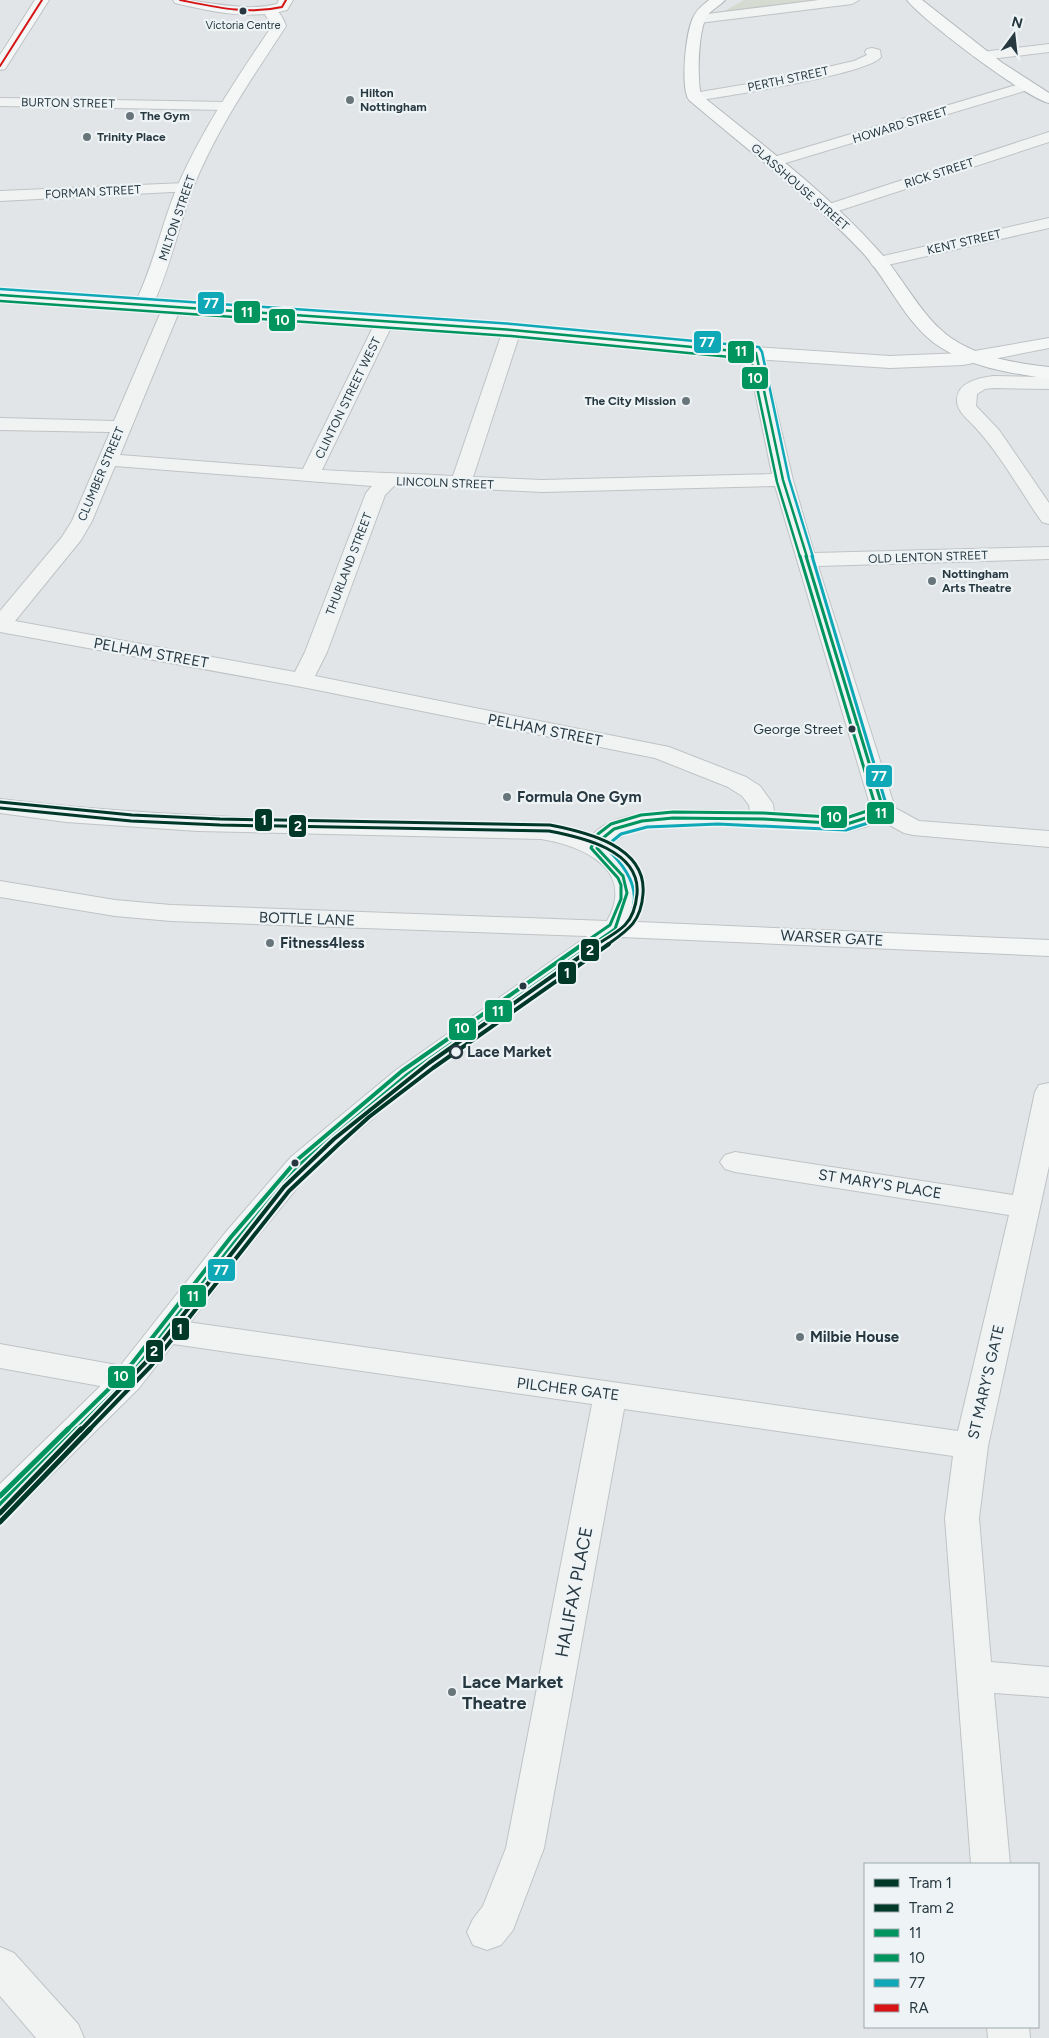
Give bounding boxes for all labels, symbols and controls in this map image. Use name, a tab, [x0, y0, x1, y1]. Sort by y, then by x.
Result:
marker: Victoria Centre	[238, 6, 248, 16]
north arrow	[989, 10, 1039, 60]
text: N	[1010, 13, 1025, 33]
place label: Victoria Centre	[205, 19, 281, 32]
street label: PERTH STREET	[746, 64, 830, 94]
place label: Hilton Nottingham	[360, 86, 427, 114]
marker: Hilton Nottingham	[344, 94, 356, 106]
street label: BURTON STREET	[21, 95, 115, 111]
street label: HOWARD STREET	[851, 104, 950, 146]
place label: The Gym	[140, 109, 190, 123]
marker: The Gym	[124, 110, 136, 122]
place label: Trinity Place	[97, 130, 166, 144]
marker: Trinity Place	[81, 131, 93, 143]
street label: GLASSHOUSE STREET	[748, 141, 852, 233]
street label: RICK STREET	[903, 155, 976, 191]
street label: MILTON STREET	[156, 173, 198, 262]
street label: FORMAN STREET	[45, 182, 142, 202]
street label: KENT STREET	[926, 227, 1003, 257]
line badge: 77	[197, 291, 225, 315]
text: 77	[203, 295, 219, 312]
line badge: 11	[233, 300, 261, 324]
text: 11	[241, 304, 253, 321]
line badge: 10	[268, 308, 296, 332]
text: 10	[275, 312, 289, 329]
line badge: 77	[693, 330, 722, 354]
text: 77	[699, 334, 715, 351]
street label: CLINTON STREET WEST	[312, 335, 384, 461]
line badge: 11	[727, 340, 755, 364]
text: 11	[735, 343, 747, 360]
line badge: 10	[741, 366, 769, 390]
text: 10	[748, 370, 762, 387]
place label: The City Mission	[585, 394, 676, 408]
marker: The City Mission	[680, 395, 692, 407]
street label: CLUMBER STREET	[75, 425, 127, 523]
street label: LINCOLN STREET	[396, 474, 494, 492]
street label: THURLAND STREET	[323, 510, 375, 617]
street label: OLD LENTON STREET	[868, 548, 989, 566]
place label: Nottingham Arts Theatre	[942, 567, 1012, 595]
marker: Nottingham Arts Theatre	[926, 575, 938, 587]
street label: PELHAM STREET	[92, 634, 210, 672]
street label: PELHAM STREET	[486, 710, 604, 750]
place label: George Street	[753, 721, 843, 738]
marker: George Street	[847, 724, 857, 734]
line badge: 77	[865, 764, 893, 788]
text: 77	[871, 768, 887, 785]
place label: Formula One Gym	[517, 788, 642, 806]
marker: Formula One Gym	[501, 791, 513, 803]
line badge: 11	[866, 801, 895, 825]
line badge: 10	[820, 805, 848, 829]
text: 11	[875, 805, 887, 822]
line badge: 1	[254, 808, 273, 832]
text: 10	[827, 809, 841, 826]
text: 1	[261, 812, 267, 829]
line badge: 2	[288, 814, 307, 838]
text: 2	[294, 818, 302, 835]
street label: BOTTLE LANE	[259, 908, 355, 930]
street label: WARSER GATE	[780, 926, 884, 950]
place label: Fitness4less	[280, 934, 365, 952]
marker: Fitness4less	[264, 937, 276, 949]
line badge: 2	[580, 938, 600, 962]
text: 2	[586, 942, 594, 959]
line badge: 1	[557, 961, 577, 985]
text: 1	[564, 965, 570, 982]
unlabelled marker	[518, 981, 528, 991]
line badge: 11	[484, 999, 513, 1023]
text: 11	[492, 1003, 504, 1020]
line badge: 10	[448, 1017, 477, 1041]
text: 10	[455, 1020, 469, 1037]
place label: Lace Market	[467, 1043, 552, 1061]
marker: Lace Market	[449, 1045, 463, 1059]
unlabelled marker	[290, 1158, 300, 1168]
street label: ST MARY'S PLACE	[817, 1165, 943, 1203]
line badge: 77	[207, 1258, 236, 1282]
text: 77	[213, 1262, 229, 1279]
line badge: 11	[179, 1284, 207, 1308]
text: 11	[187, 1288, 199, 1305]
line badge: 1	[171, 1317, 190, 1341]
text: 1	[177, 1321, 183, 1338]
street label: ST MARY'S GATE	[964, 1323, 1008, 1441]
place label: Milbie House	[810, 1328, 900, 1346]
marker: Milbie House	[794, 1331, 806, 1343]
line badge: 2	[145, 1339, 164, 1363]
text: 2	[150, 1343, 158, 1360]
line badge: 10	[107, 1365, 136, 1389]
text: 10	[114, 1368, 128, 1385]
street label: PILCHER GATE	[516, 1374, 620, 1404]
street label: HALIFAX PLACE	[551, 1525, 597, 1659]
place label: Lace Market Theatre	[462, 1671, 564, 1714]
marker: Lace Market Theatre	[446, 1686, 458, 1698]
legend	[864, 1863, 1039, 2028]
text: Tram 1	[909, 1874, 952, 1892]
text: Tram 2	[909, 1899, 954, 1917]
text: 11	[909, 1924, 921, 1942]
text: 10	[909, 1949, 925, 1967]
text: 77	[909, 1974, 925, 1992]
text: RA	[909, 1999, 929, 2017]

